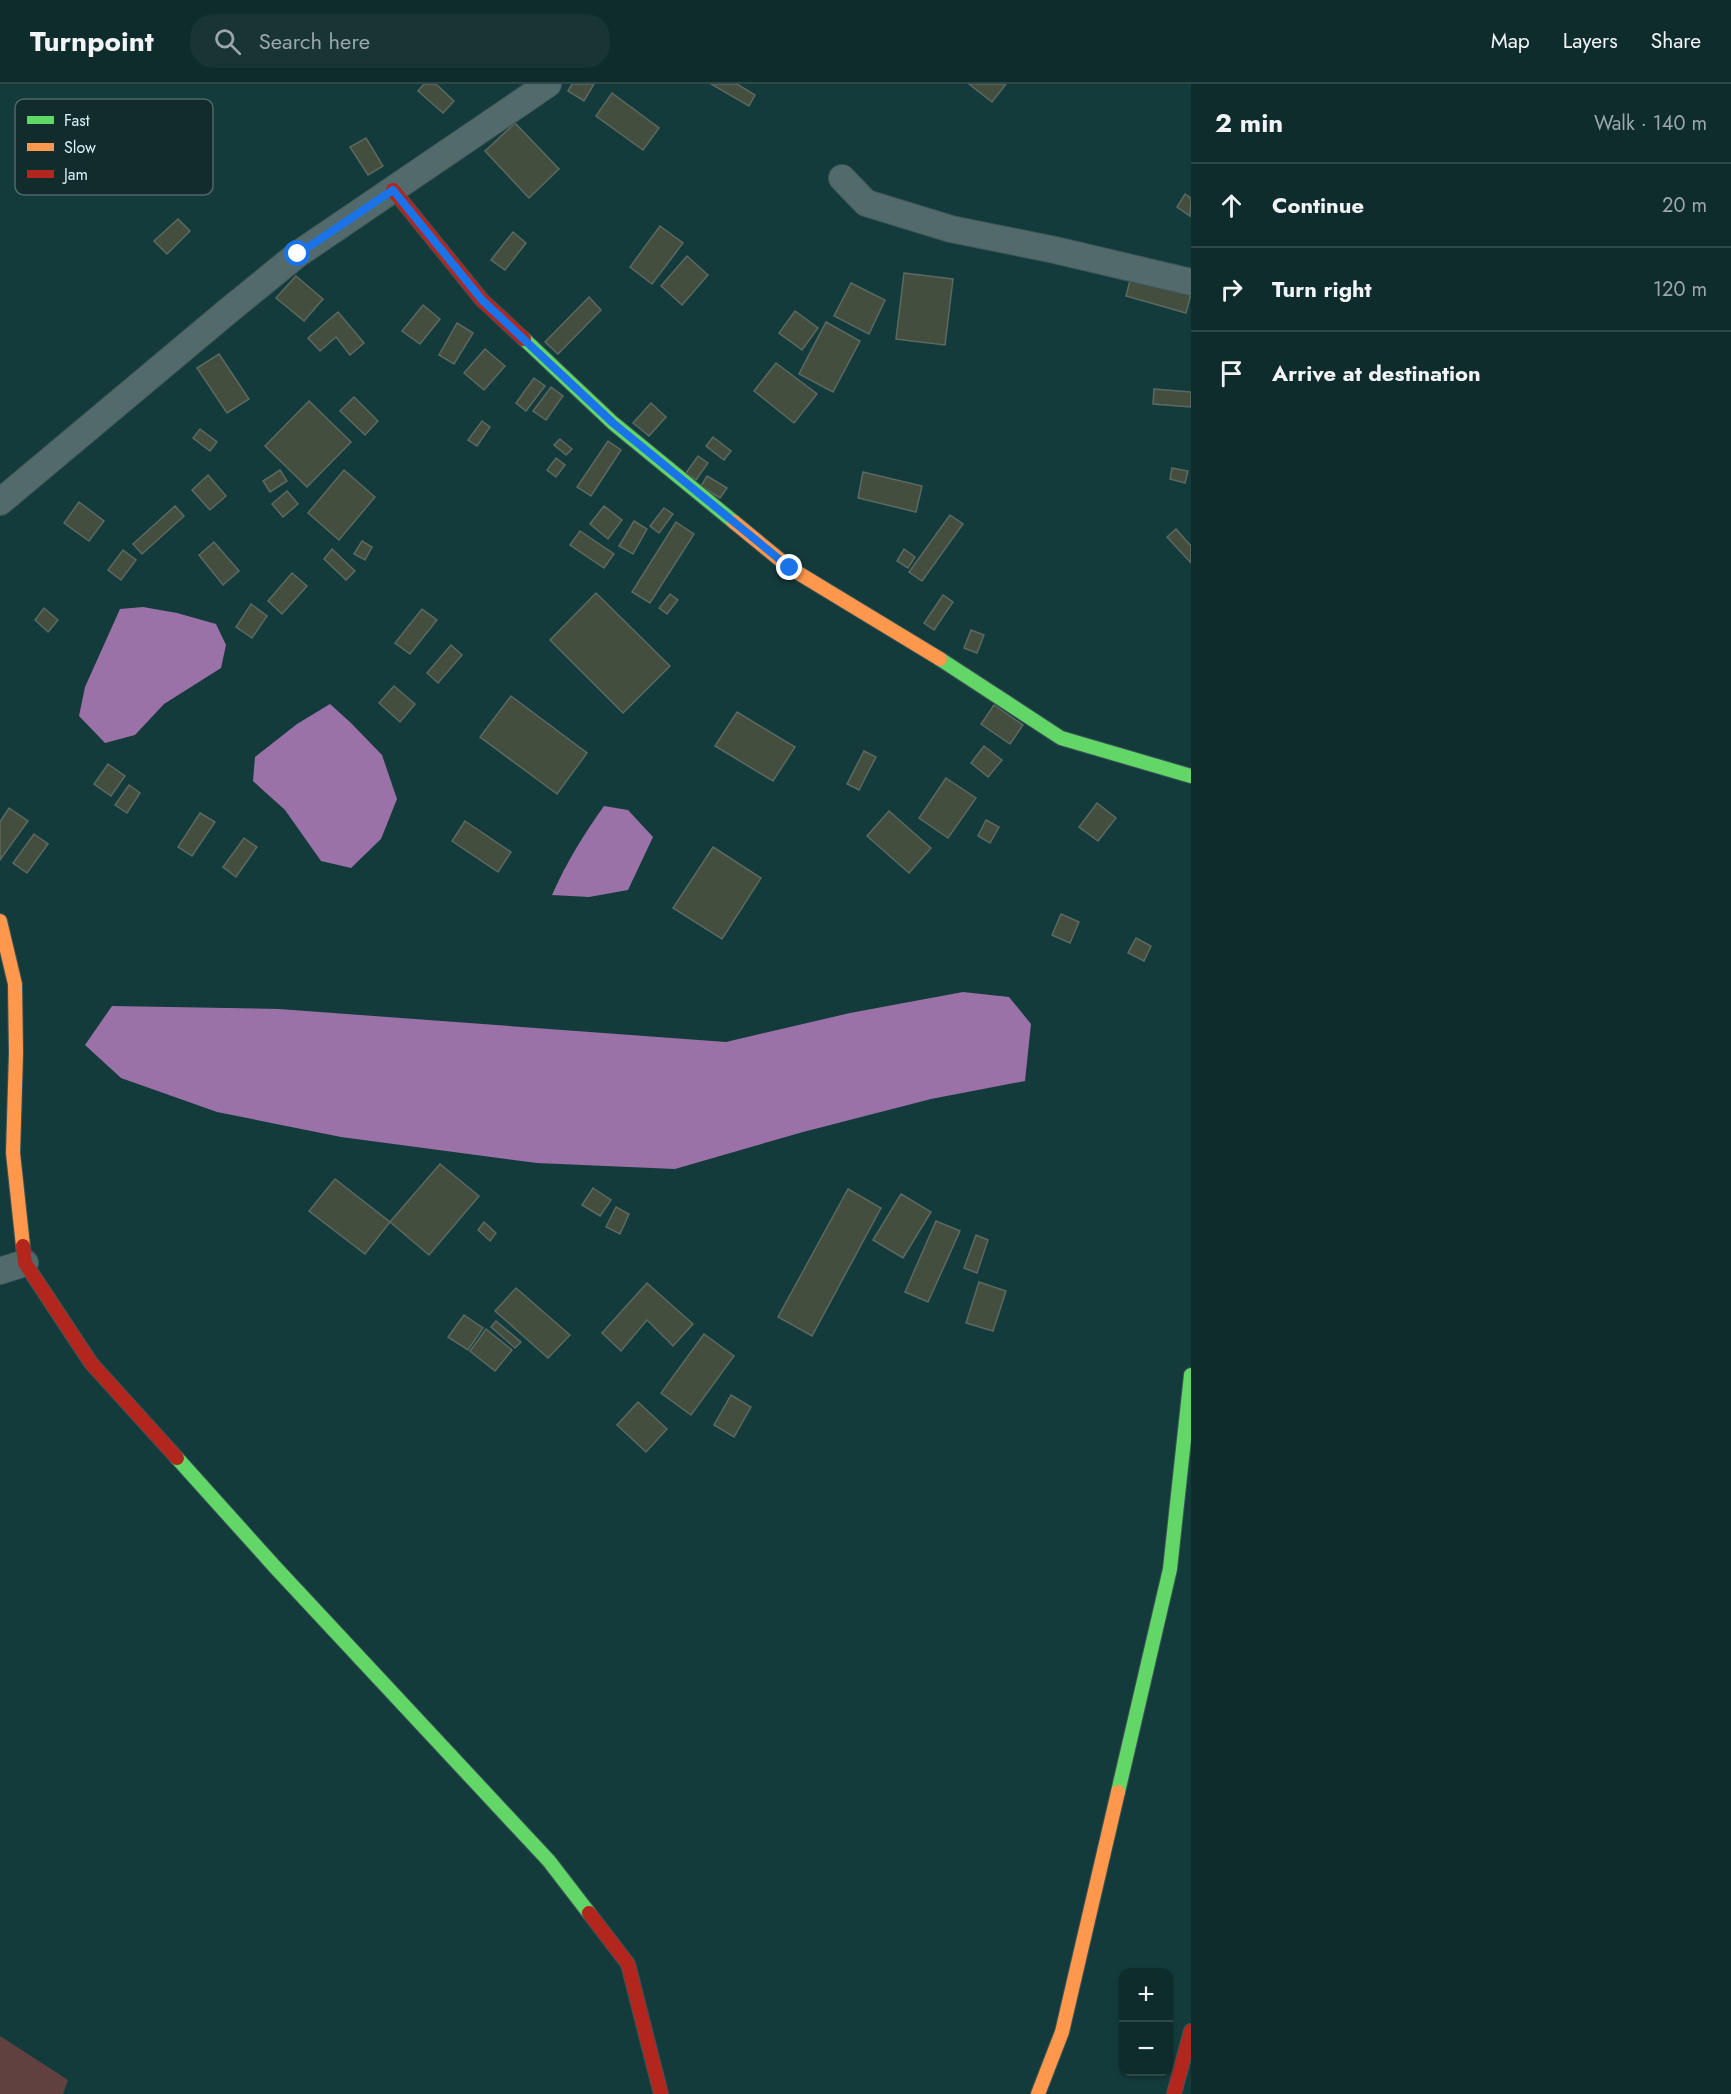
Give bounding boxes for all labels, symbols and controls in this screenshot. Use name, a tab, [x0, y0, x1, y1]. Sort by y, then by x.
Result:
search box	[190, 14, 610, 68]
text: Turnpoint	[30, 21, 154, 62]
icon: search	[211, 25, 244, 58]
text: Search here	[259, 25, 370, 57]
text: Map	[1491, 26, 1530, 56]
text: Layers	[1563, 26, 1618, 56]
text: Share	[1651, 26, 1701, 56]
legend	[15, 99, 213, 195]
text: 2 min	[1215, 104, 1283, 142]
text: Fast	[64, 109, 90, 132]
text: Walk · 140 m	[1594, 109, 1707, 138]
text: Slow	[64, 136, 96, 159]
text: Jam	[62, 163, 88, 186]
icon: ahead	[1215, 189, 1248, 222]
text: Continue	[1272, 189, 1364, 221]
text: 20 m	[1662, 191, 1707, 220]
route start	[284, 240, 310, 266]
icon: right	[1215, 273, 1248, 306]
text: Turn right	[1272, 273, 1372, 305]
text: 120 m	[1653, 275, 1707, 304]
icon: arrive	[1215, 357, 1248, 390]
text: Arrive at destination	[1272, 357, 1481, 389]
route end	[776, 554, 802, 580]
map controls	[1119, 1968, 1173, 2076]
button: +	[1119, 1968, 1173, 2022]
button: −	[1119, 2022, 1173, 2076]

